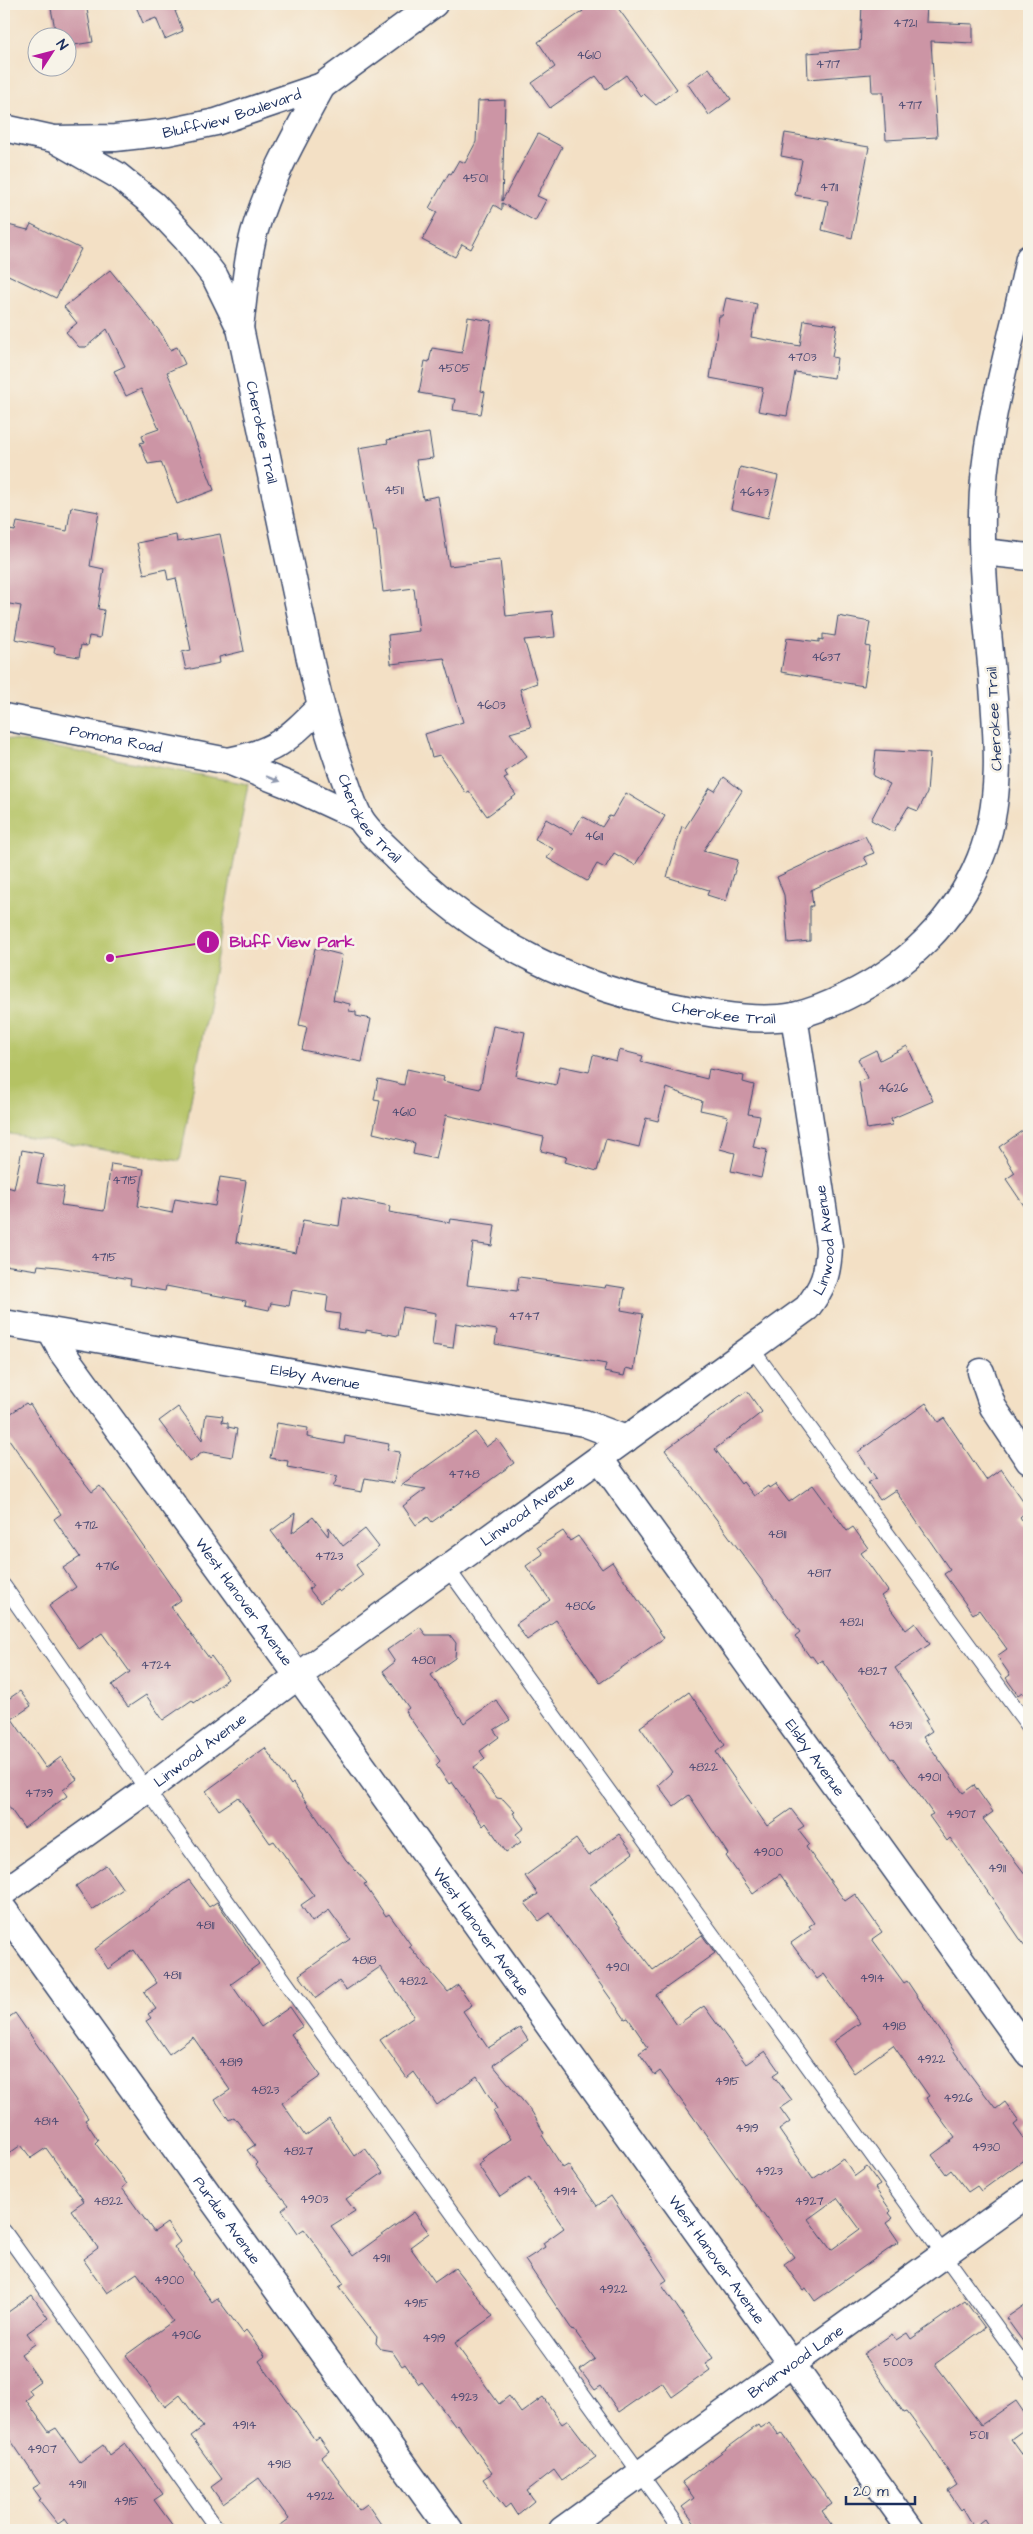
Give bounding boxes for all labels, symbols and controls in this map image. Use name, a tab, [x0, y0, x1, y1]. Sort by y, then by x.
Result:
house number: 4721	[893, 15, 917, 32]
north arrow	[28, 28, 78, 78]
text: N	[51, 36, 73, 55]
house number: 4610	[577, 47, 602, 64]
house number: 4717	[816, 56, 841, 73]
street label: Bluffview Boulevard	[161, 84, 304, 144]
house number: 4717	[898, 97, 923, 114]
house number: 4501	[462, 170, 488, 187]
house number: 4711	[820, 179, 839, 196]
house number: 4703	[787, 349, 817, 366]
house number: 4505	[438, 360, 471, 377]
street label: Cherokee Trail	[240, 379, 283, 485]
house number: 4511	[384, 482, 404, 499]
house number: 4643	[739, 484, 769, 501]
house number: 4637	[811, 649, 841, 666]
street label: Cherokee Trail	[981, 666, 1008, 772]
house number: 4603	[476, 697, 506, 714]
street label: Pomona Road	[68, 720, 164, 759]
street label: Cherokee Trail	[332, 771, 406, 868]
one-way arrow	[266, 776, 281, 783]
house number: 4611	[585, 828, 604, 845]
callout: Bluff View Park	[195, 926, 365, 957]
text: Bluff View Park	[230, 931, 355, 953]
text: 1	[207, 932, 209, 953]
street label: Cherokee Trail	[670, 996, 776, 1030]
house number: 4626	[878, 1080, 909, 1097]
house number: 4610	[392, 1104, 417, 1121]
house number: 4715	[112, 1172, 138, 1189]
street label: Linwood Avenue	[808, 1183, 840, 1299]
house number: 4715	[91, 1249, 117, 1266]
house number: 4747	[508, 1308, 540, 1325]
street label: Elsby Avenue	[269, 1359, 362, 1395]
house number: 4748	[448, 1466, 480, 1483]
street label: Linwood Avenue	[476, 1469, 579, 1552]
house number: 4712	[74, 1517, 98, 1534]
house number: 4811	[767, 1526, 787, 1543]
street label: West Hanover Avenue	[190, 1534, 297, 1670]
house number: 4723	[315, 1548, 343, 1565]
house number: 4716	[95, 1558, 120, 1575]
house number: 4817	[807, 1565, 832, 1582]
house number: 4806	[564, 1598, 596, 1615]
house number: 4821	[839, 1614, 864, 1631]
house number: 4801	[410, 1652, 436, 1669]
house number: 4724	[141, 1657, 171, 1674]
house number: 4827	[857, 1663, 888, 1680]
street label: Linwood Avenue	[149, 1708, 251, 1792]
street label: Elsby Avenue	[780, 1715, 850, 1801]
house number: 4831	[888, 1717, 912, 1734]
house number: 4822	[688, 1759, 718, 1776]
house number: 4901	[917, 1769, 942, 1786]
house number: 4739	[25, 1785, 53, 1802]
house number: 4907	[946, 1806, 977, 1823]
house number: 4900	[753, 1844, 784, 1861]
house number: 4911	[988, 1860, 1006, 1877]
street label: West Hanover Avenue	[428, 1863, 534, 2000]
house number: 4811	[195, 1917, 215, 1934]
house number: 4818	[351, 1952, 377, 1969]
house number: 4901	[605, 1959, 630, 1976]
house number: 4811	[162, 1967, 182, 1984]
house number: 4914	[860, 1970, 884, 1987]
house number: 4822	[398, 1973, 428, 1990]
house number: 4918	[882, 2018, 906, 2035]
house number: 4922	[917, 2051, 946, 2068]
house number: 4819	[219, 2054, 243, 2071]
house number: 4915	[714, 2073, 740, 2090]
house number: 4823	[251, 2082, 279, 2099]
house number: 4926	[943, 2090, 973, 2107]
house number: 4814	[33, 2113, 59, 2130]
house number: 4919	[735, 2120, 759, 2137]
house number: 4930	[972, 2139, 1001, 2156]
house number: 4827	[283, 2143, 314, 2160]
house number: 4923	[755, 2163, 783, 2180]
street label: Purdue Avenue	[188, 2172, 265, 2269]
house number: 4914	[553, 2183, 577, 2200]
house number: 4903	[300, 2191, 328, 2208]
street label: West Hanover Avenue	[663, 2191, 770, 2328]
house number: 4822	[93, 2193, 123, 2210]
house number: 4927	[794, 2193, 824, 2210]
house number: 4911	[372, 2250, 390, 2267]
house number: 4900	[154, 2272, 185, 2289]
house number: 4922	[599, 2281, 628, 2298]
house number: 4915	[403, 2295, 429, 2312]
street label: Briarwood Lane	[744, 2320, 848, 2404]
house number: 4906	[171, 2327, 202, 2344]
house number: 4919	[422, 2330, 446, 2347]
house number: 5003	[883, 2354, 913, 2371]
house number: 4923	[450, 2389, 478, 2406]
house number: 4914	[232, 2417, 256, 2434]
house number: 5011	[969, 2427, 989, 2444]
house number: 4907	[27, 2441, 58, 2458]
house number: 4918	[267, 2456, 291, 2473]
scale bar	[846, 2474, 914, 2506]
house number: 4911	[68, 2476, 86, 2493]
text: 20 m	[853, 2481, 889, 2502]
house number: 4922	[306, 2488, 335, 2505]
house number: 4915	[113, 2493, 139, 2510]

